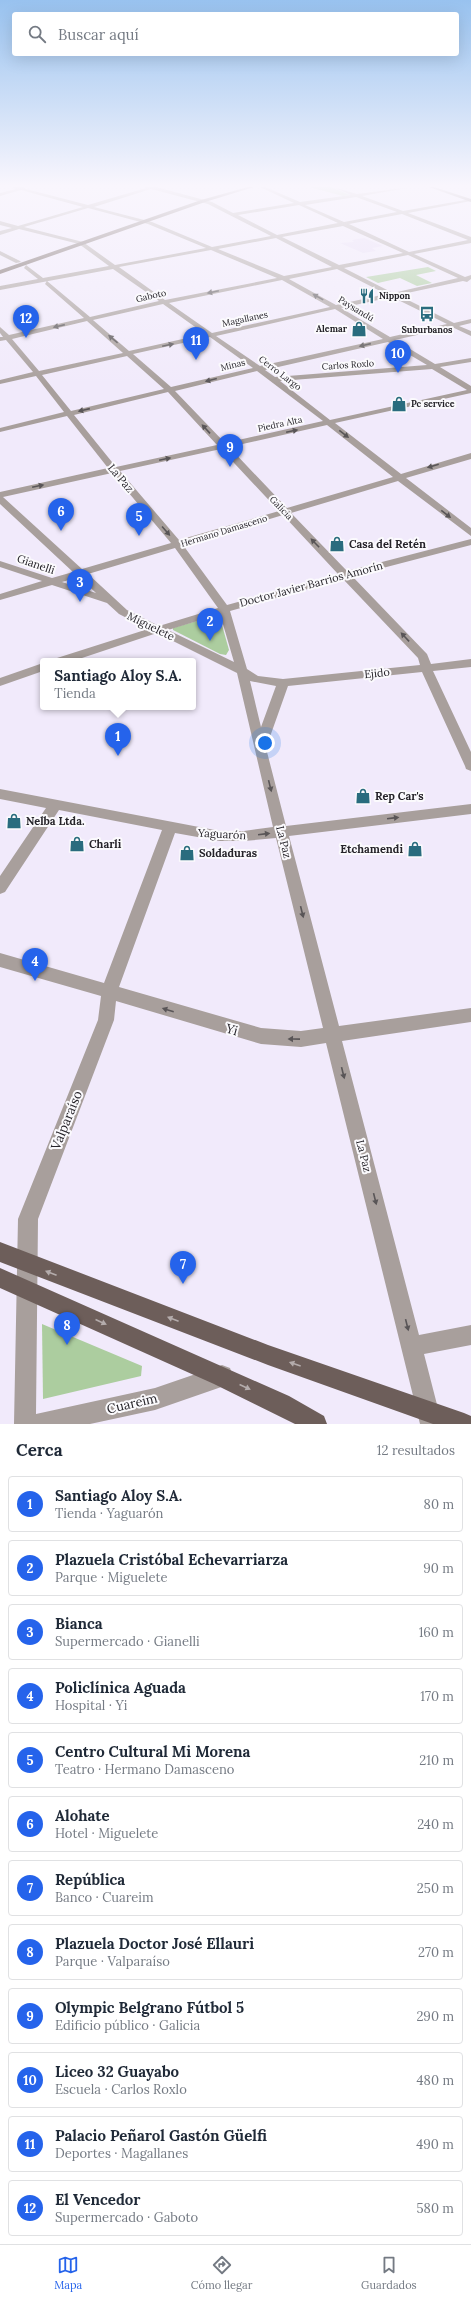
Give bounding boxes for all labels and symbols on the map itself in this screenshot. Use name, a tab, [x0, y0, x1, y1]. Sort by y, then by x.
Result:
street label: Gaboto	[135, 287, 167, 304]
restaurant icon: Nippon	[358, 287, 376, 305]
one-way arrow	[207, 290, 219, 296]
place label: Nippon	[379, 290, 411, 301]
one-way arrow	[312, 293, 323, 300]
street label: Paysandú	[336, 294, 377, 324]
pin: 12	[13, 305, 39, 338]
bus stop icon: Suburbanos	[418, 305, 436, 323]
street label: Magallanes	[221, 308, 269, 329]
shop icon: Alemar	[350, 320, 368, 338]
place label: Alemar	[316, 323, 348, 334]
one-way arrow	[53, 324, 65, 330]
place label: Suburbanos	[402, 324, 453, 335]
pin: 11	[183, 327, 209, 360]
one-way arrow	[107, 334, 118, 343]
pin: 10	[385, 340, 411, 373]
one-way arrow	[162, 341, 174, 347]
one-way arrow	[358, 342, 371, 348]
street label: Cerro Largo	[257, 353, 304, 392]
street label: Minas	[219, 356, 246, 373]
street label: Carlos Roxlo	[321, 357, 374, 372]
one-way arrow	[204, 378, 217, 384]
shop icon: Pc service	[390, 395, 408, 413]
place label: Pc service	[411, 398, 455, 409]
one-way arrow	[78, 408, 90, 414]
street label: Piedra Alta	[257, 413, 304, 434]
one-way arrow	[201, 424, 211, 434]
one-way arrow	[286, 428, 298, 434]
one-way arrow	[338, 429, 349, 438]
pin: 9	[217, 434, 243, 467]
one-way arrow	[159, 455, 171, 461]
street label: La Paz	[105, 461, 137, 495]
one-way arrow	[427, 463, 439, 469]
one-way arrow	[32, 483, 44, 489]
street label: Galicia	[268, 494, 295, 522]
pin: 6	[48, 498, 74, 531]
pin: 5	[126, 503, 152, 536]
one-way arrow	[441, 509, 452, 518]
street label: Hermano Damasceno	[179, 512, 268, 549]
one-way arrow	[161, 525, 170, 536]
shop icon: Casa del Retén	[328, 535, 346, 553]
place label: Casa del Retén	[349, 537, 426, 551]
one-way arrow	[310, 538, 320, 548]
street label: Gianelli	[15, 551, 57, 577]
street label: Doctor Javier Barrios Amorín	[238, 558, 384, 610]
pin: 3	[67, 569, 93, 602]
pin: 2	[197, 608, 223, 641]
street label: Miguelete	[125, 609, 177, 643]
one-way arrow	[400, 632, 409, 642]
street label: Ejido	[363, 665, 391, 681]
pin: 1	[105, 723, 131, 756]
your location	[255, 733, 275, 753]
one-way arrow	[267, 780, 273, 792]
shop icon: Rep Car's	[354, 787, 372, 805]
place label: Rep Car's	[375, 789, 424, 803]
shop icon: Nelba Ltda.	[5, 812, 23, 830]
place label: Nelba Ltda.	[26, 814, 85, 828]
one-way arrow	[387, 815, 399, 822]
street label: La Paz	[273, 824, 295, 860]
street label: Yaguarón	[197, 826, 247, 842]
one-way arrow	[258, 831, 270, 837]
shop icon: Charli	[68, 835, 86, 853]
place label: Charli	[89, 837, 122, 851]
shop icon: Etchamendi	[406, 840, 424, 858]
place label: Etchamendi	[340, 842, 403, 856]
shop icon: Soldaduras	[178, 844, 196, 862]
place label: Soldaduras	[199, 846, 257, 860]
one-way arrow	[299, 906, 305, 918]
pin: 4	[22, 948, 48, 981]
one-way arrow	[162, 1007, 174, 1013]
street label: Yi	[223, 1019, 240, 1039]
one-way arrow	[287, 1036, 300, 1042]
one-way arrow	[340, 1067, 346, 1079]
street label: Valparaíso	[47, 1088, 86, 1153]
street label: La Paz	[353, 1138, 375, 1174]
one-way arrow	[372, 1193, 378, 1205]
pin: 7	[170, 1251, 196, 1284]
one-way arrow	[45, 1269, 57, 1275]
pin: 8	[54, 1312, 80, 1345]
one-way arrow	[166, 1315, 178, 1321]
one-way arrow	[405, 1319, 411, 1331]
one-way arrow	[96, 1320, 108, 1326]
one-way arrow	[288, 1361, 300, 1367]
one-way arrow	[240, 1384, 251, 1390]
street label: Cuareim	[105, 1389, 159, 1418]

